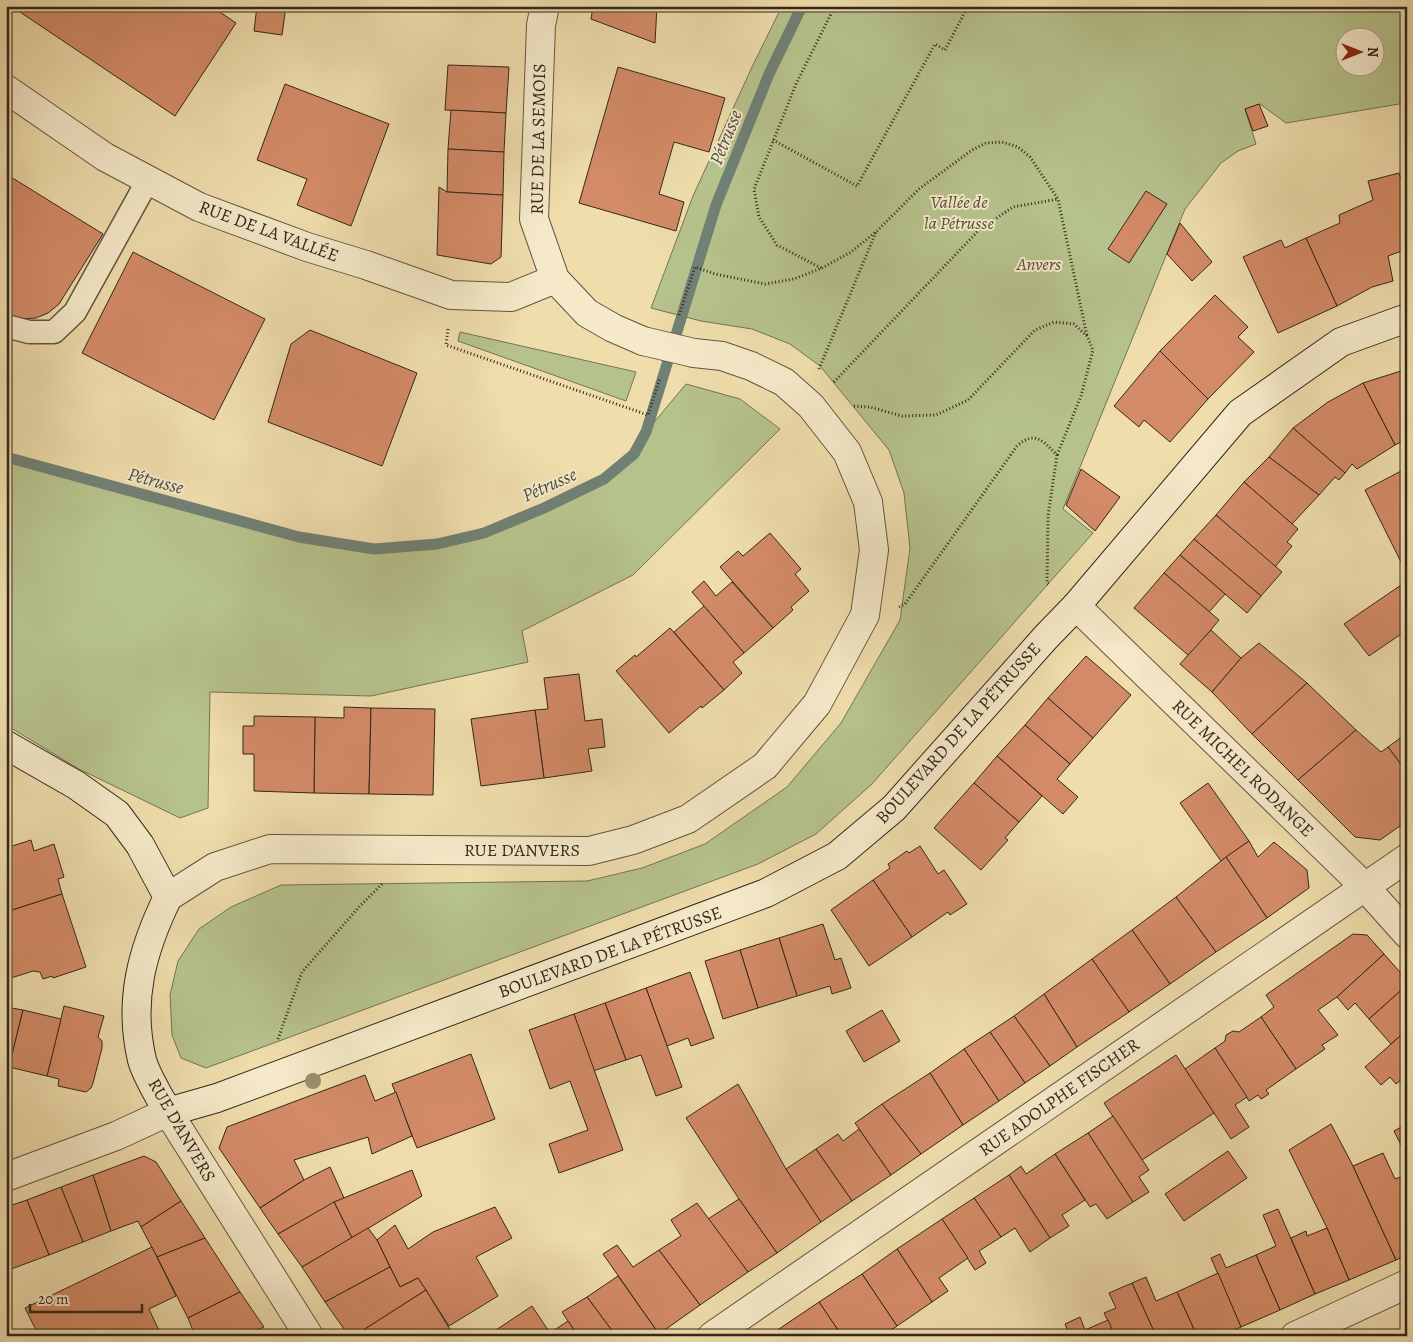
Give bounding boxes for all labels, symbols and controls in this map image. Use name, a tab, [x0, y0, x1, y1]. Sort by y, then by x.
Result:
north arrow	[1336, 28, 1386, 78]
text: N	[1363, 47, 1382, 57]
street label: RUE DE LA SEMOIS	[525, 63, 551, 215]
water label: Pétrusse	[703, 106, 749, 169]
park label: Vallée de la Pétrusse	[924, 190, 994, 235]
street label: RUE DE LA VALLÉE	[196, 195, 342, 267]
park label: Anvers	[1016, 252, 1061, 276]
water label: Pétrusse	[125, 461, 187, 501]
water label: Pétrusse	[518, 461, 581, 508]
street label: BOULEVARD DE LA PÉTRUSSE	[870, 637, 1046, 829]
street label: RUE MICHEL RODANGE	[1167, 694, 1319, 842]
street label: RUE D'ANVERS	[464, 838, 580, 862]
street label: BOULEVARD DE LA PÉTRUSSE	[495, 900, 725, 1004]
street label: RUE ADOLPHE FISCHER	[974, 1032, 1144, 1162]
street label: RUE D'ANVERS	[143, 1074, 221, 1186]
scale bar	[30, 1282, 142, 1314]
text: 20 m	[38, 1289, 69, 1309]

